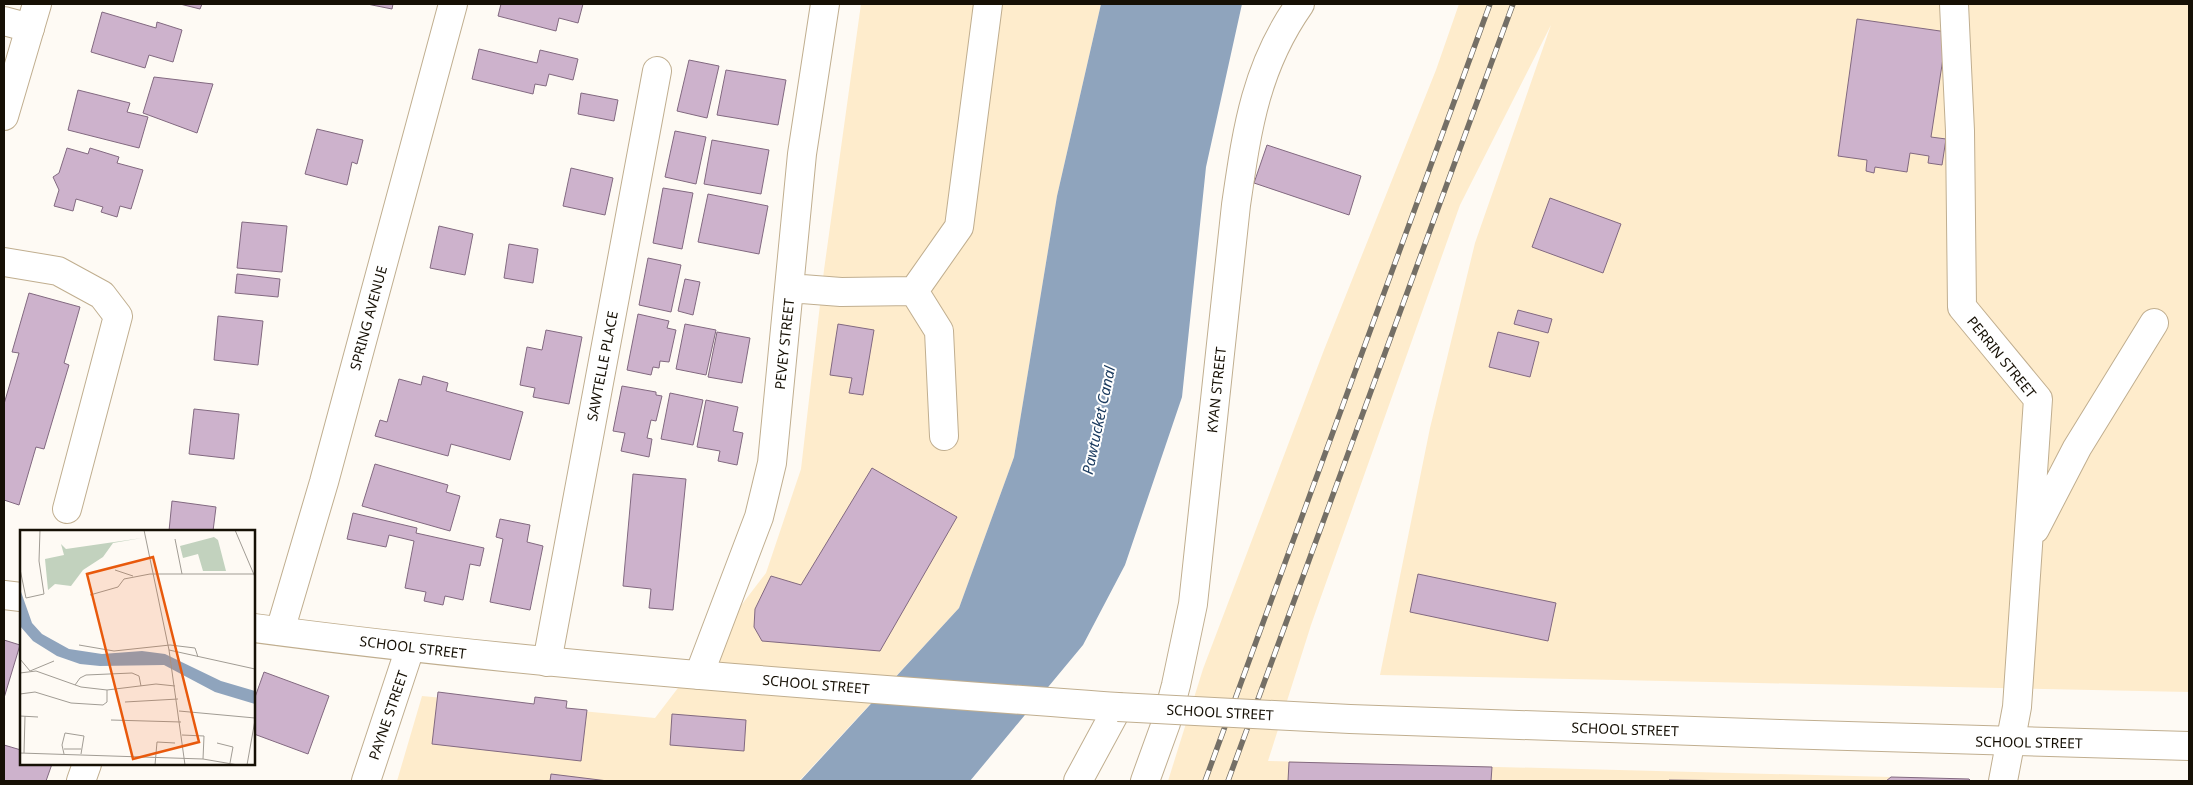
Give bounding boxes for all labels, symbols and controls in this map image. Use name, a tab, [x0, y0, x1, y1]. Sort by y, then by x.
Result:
street label: SPRING AVENUE	[345, 264, 391, 372]
street label: PEVEY STREET	[770, 297, 798, 391]
street label: SAWTELLE PLACE	[582, 309, 622, 423]
street label: PERRIN STREET	[1963, 312, 2041, 402]
street label: KYAN STREET	[1202, 346, 1230, 434]
water label: Pawtucket Canal	[1077, 363, 1119, 476]
inset map	[20, 530, 255, 765]
street label: SCHOOL STREET	[359, 631, 468, 663]
street label: PAYNE STREET	[364, 668, 412, 762]
street label: SCHOOL STREET	[762, 670, 870, 698]
street label: SCHOOL STREET	[1166, 700, 1274, 724]
street label: SCHOOL STREET	[1571, 718, 1679, 740]
street label: SCHOOL STREET	[1975, 732, 2083, 752]

